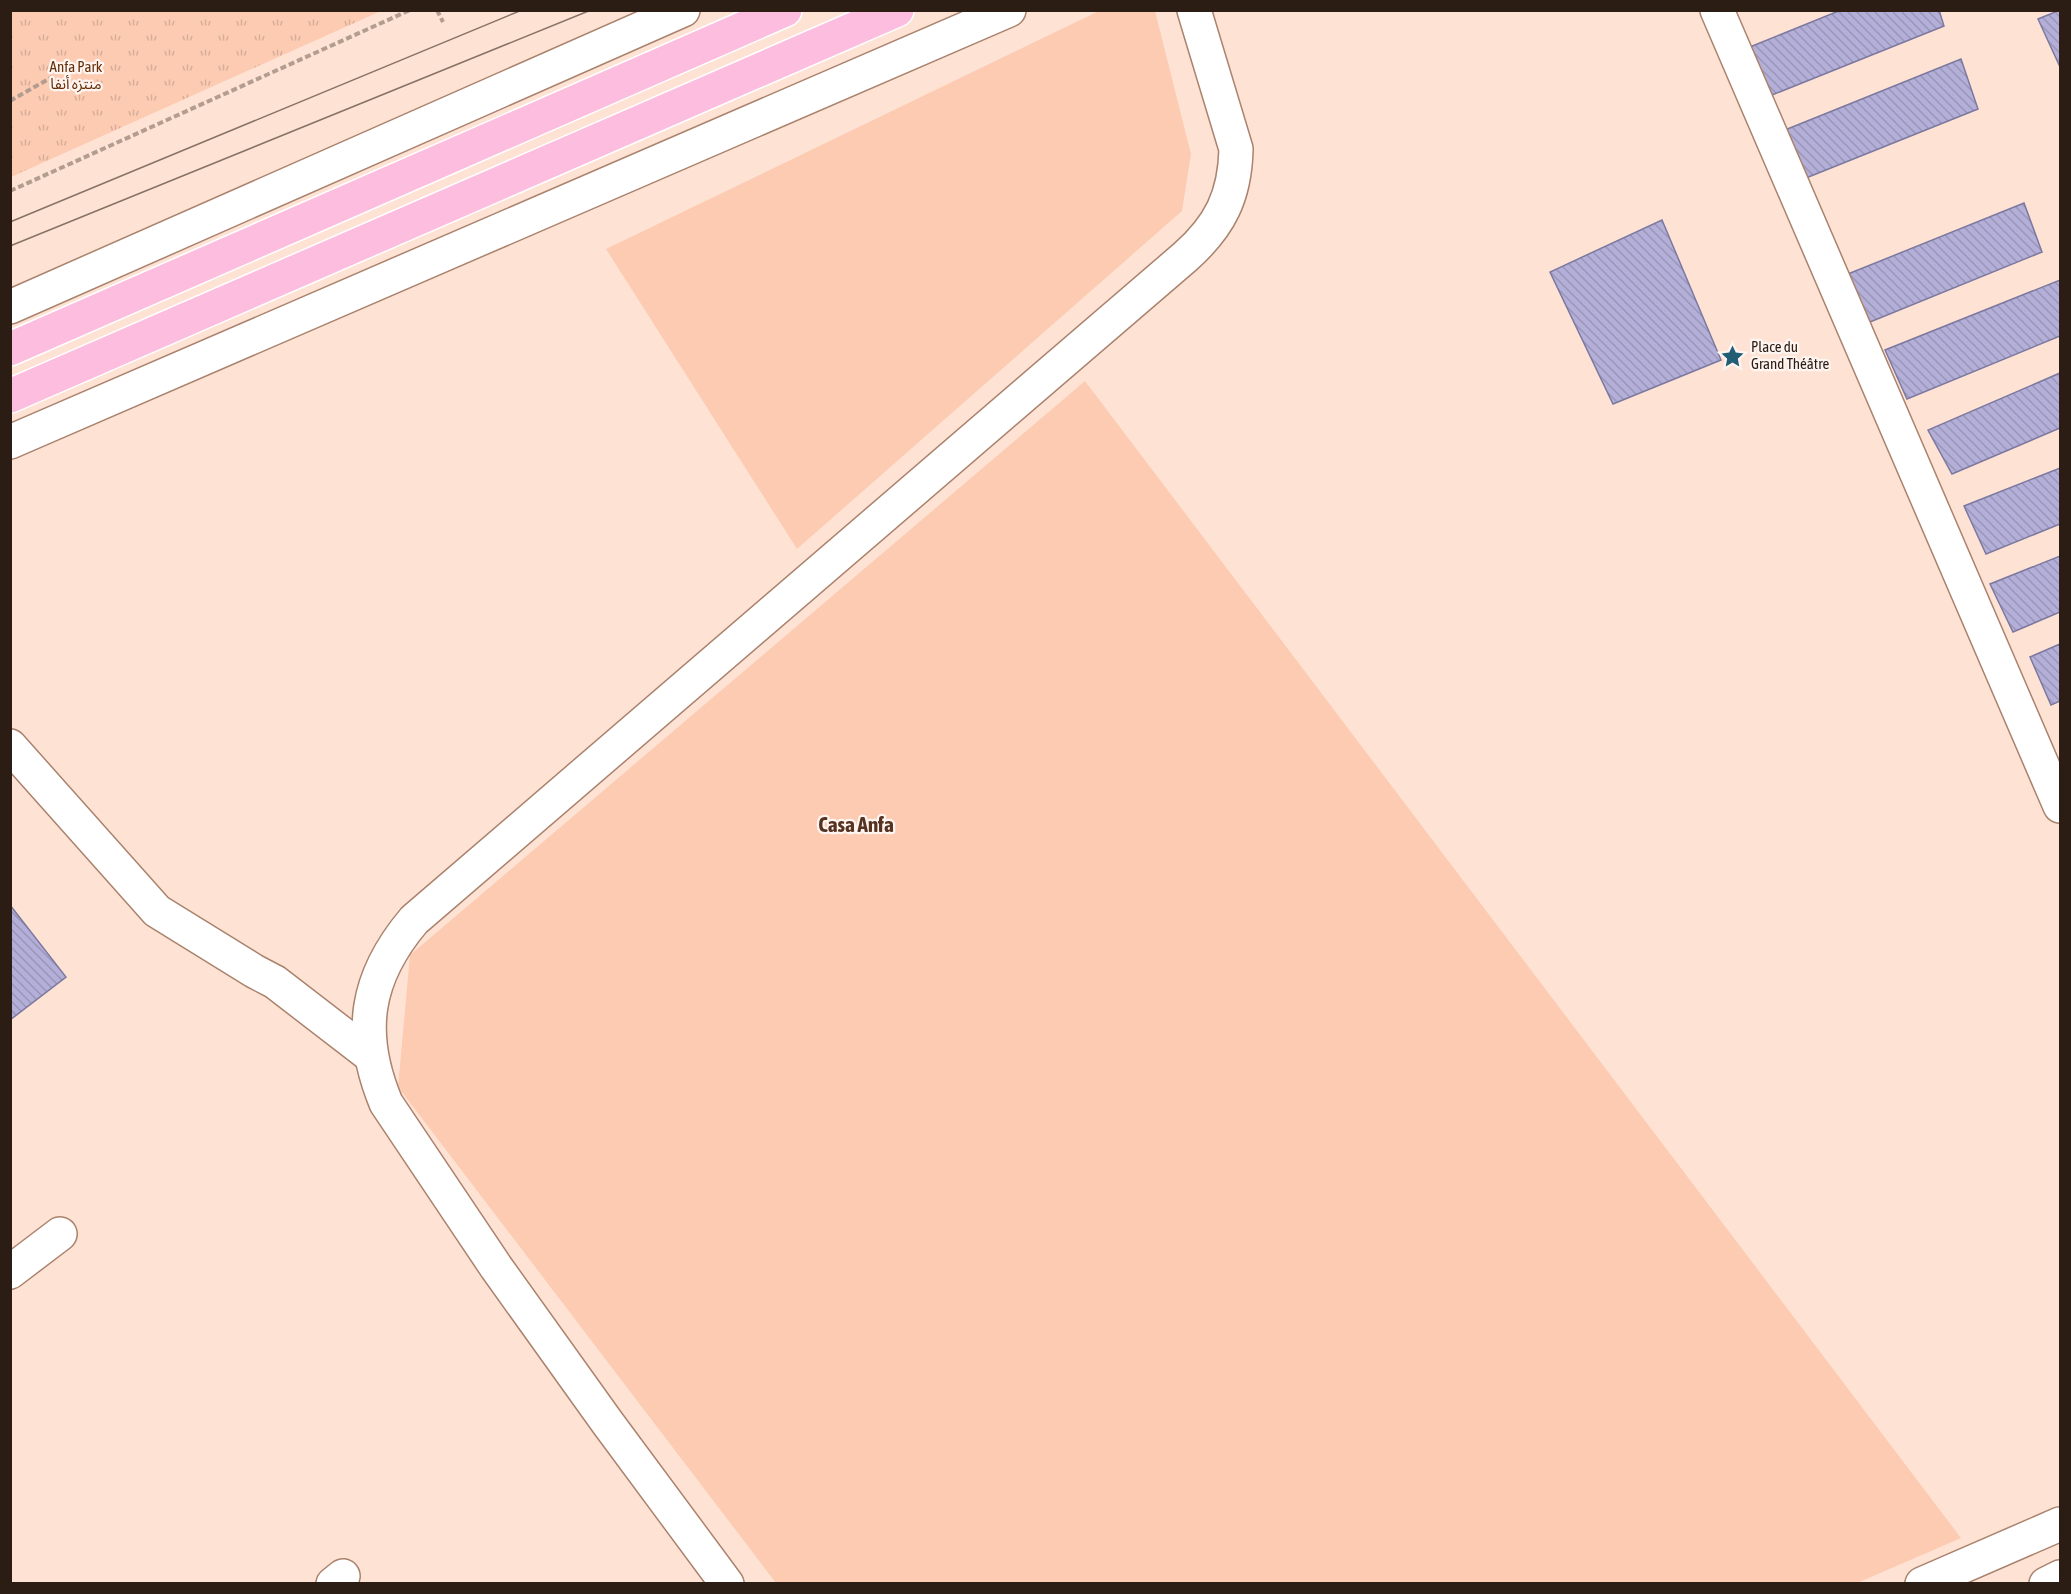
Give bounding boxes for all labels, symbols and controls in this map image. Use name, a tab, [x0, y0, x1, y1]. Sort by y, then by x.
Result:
park label: Anfa Park منتزه أنفا	[50, 58, 103, 93]
place label: Place du Grand Théâtre	[1751, 338, 1830, 372]
place icon: Place du Grand Théâtre	[1720, 343, 1746, 369]
district label: Casa Anfa	[818, 812, 894, 836]

